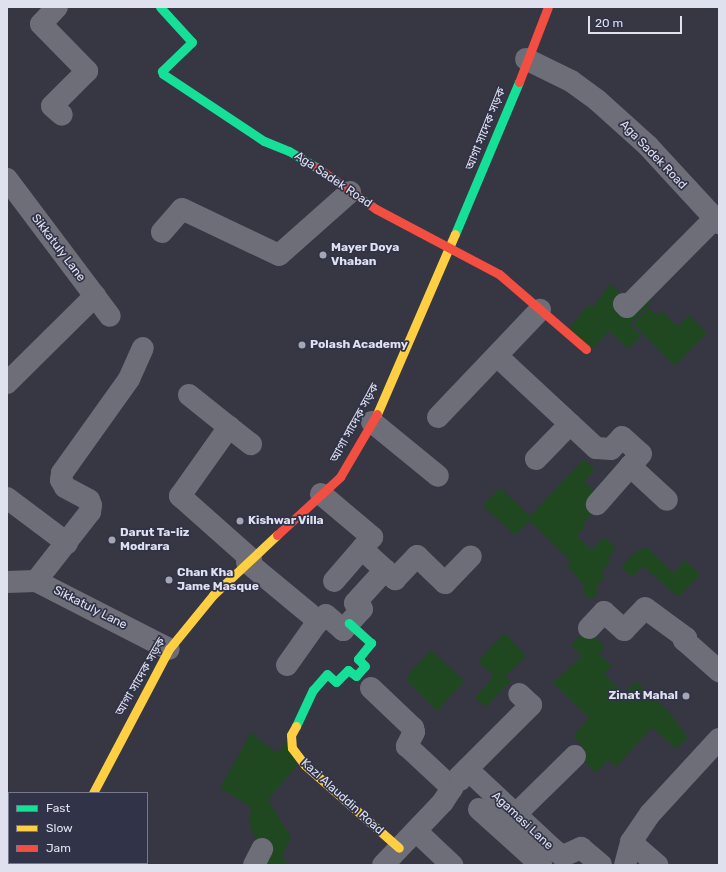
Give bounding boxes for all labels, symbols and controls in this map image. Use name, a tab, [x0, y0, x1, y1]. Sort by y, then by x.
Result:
scale bar	[590, 8, 684, 34]
text: 20 m	[595, 16, 623, 30]
street label: আগা সাদেক সড়ক	[463, 86, 509, 172]
street label: Aga Sadek Road	[616, 118, 690, 192]
street label: Aga Sadek Road	[292, 149, 374, 211]
street label: Sikkatuly Lane	[28, 211, 88, 285]
place label: Mayer Doya Vhaban	[331, 241, 399, 269]
marker: Mayer Doya Vhaban	[318, 250, 328, 260]
place label: Polash Academy	[310, 338, 408, 352]
marker: Polash Academy	[297, 340, 307, 350]
street label: আগা সাদেক সড়ক	[327, 381, 383, 465]
place label: Kishwar Villa	[248, 514, 324, 528]
marker: Kishwar Villa	[235, 516, 245, 526]
place label: Darut Ta-liz Modrara	[120, 526, 190, 554]
marker: Darut Ta-liz Modrara	[107, 535, 117, 545]
place label: Chan Kha Jame Masque	[177, 566, 259, 594]
marker: Chan Kha Jame Masque	[164, 575, 174, 585]
street label: Sikkatuly Lane	[51, 583, 129, 633]
street label: আগা সাদেক সড়ক	[113, 635, 169, 719]
place label: Zinat Mahal	[609, 689, 678, 703]
marker: Zinat Mahal	[681, 691, 691, 701]
street label: Kazi Alauddin Road	[298, 756, 386, 838]
street label: Agamasi Lane	[488, 789, 556, 853]
legend	[8, 792, 148, 864]
text: Fast	[46, 801, 70, 815]
text: Slow	[46, 821, 73, 835]
text: Jam	[46, 841, 71, 855]

